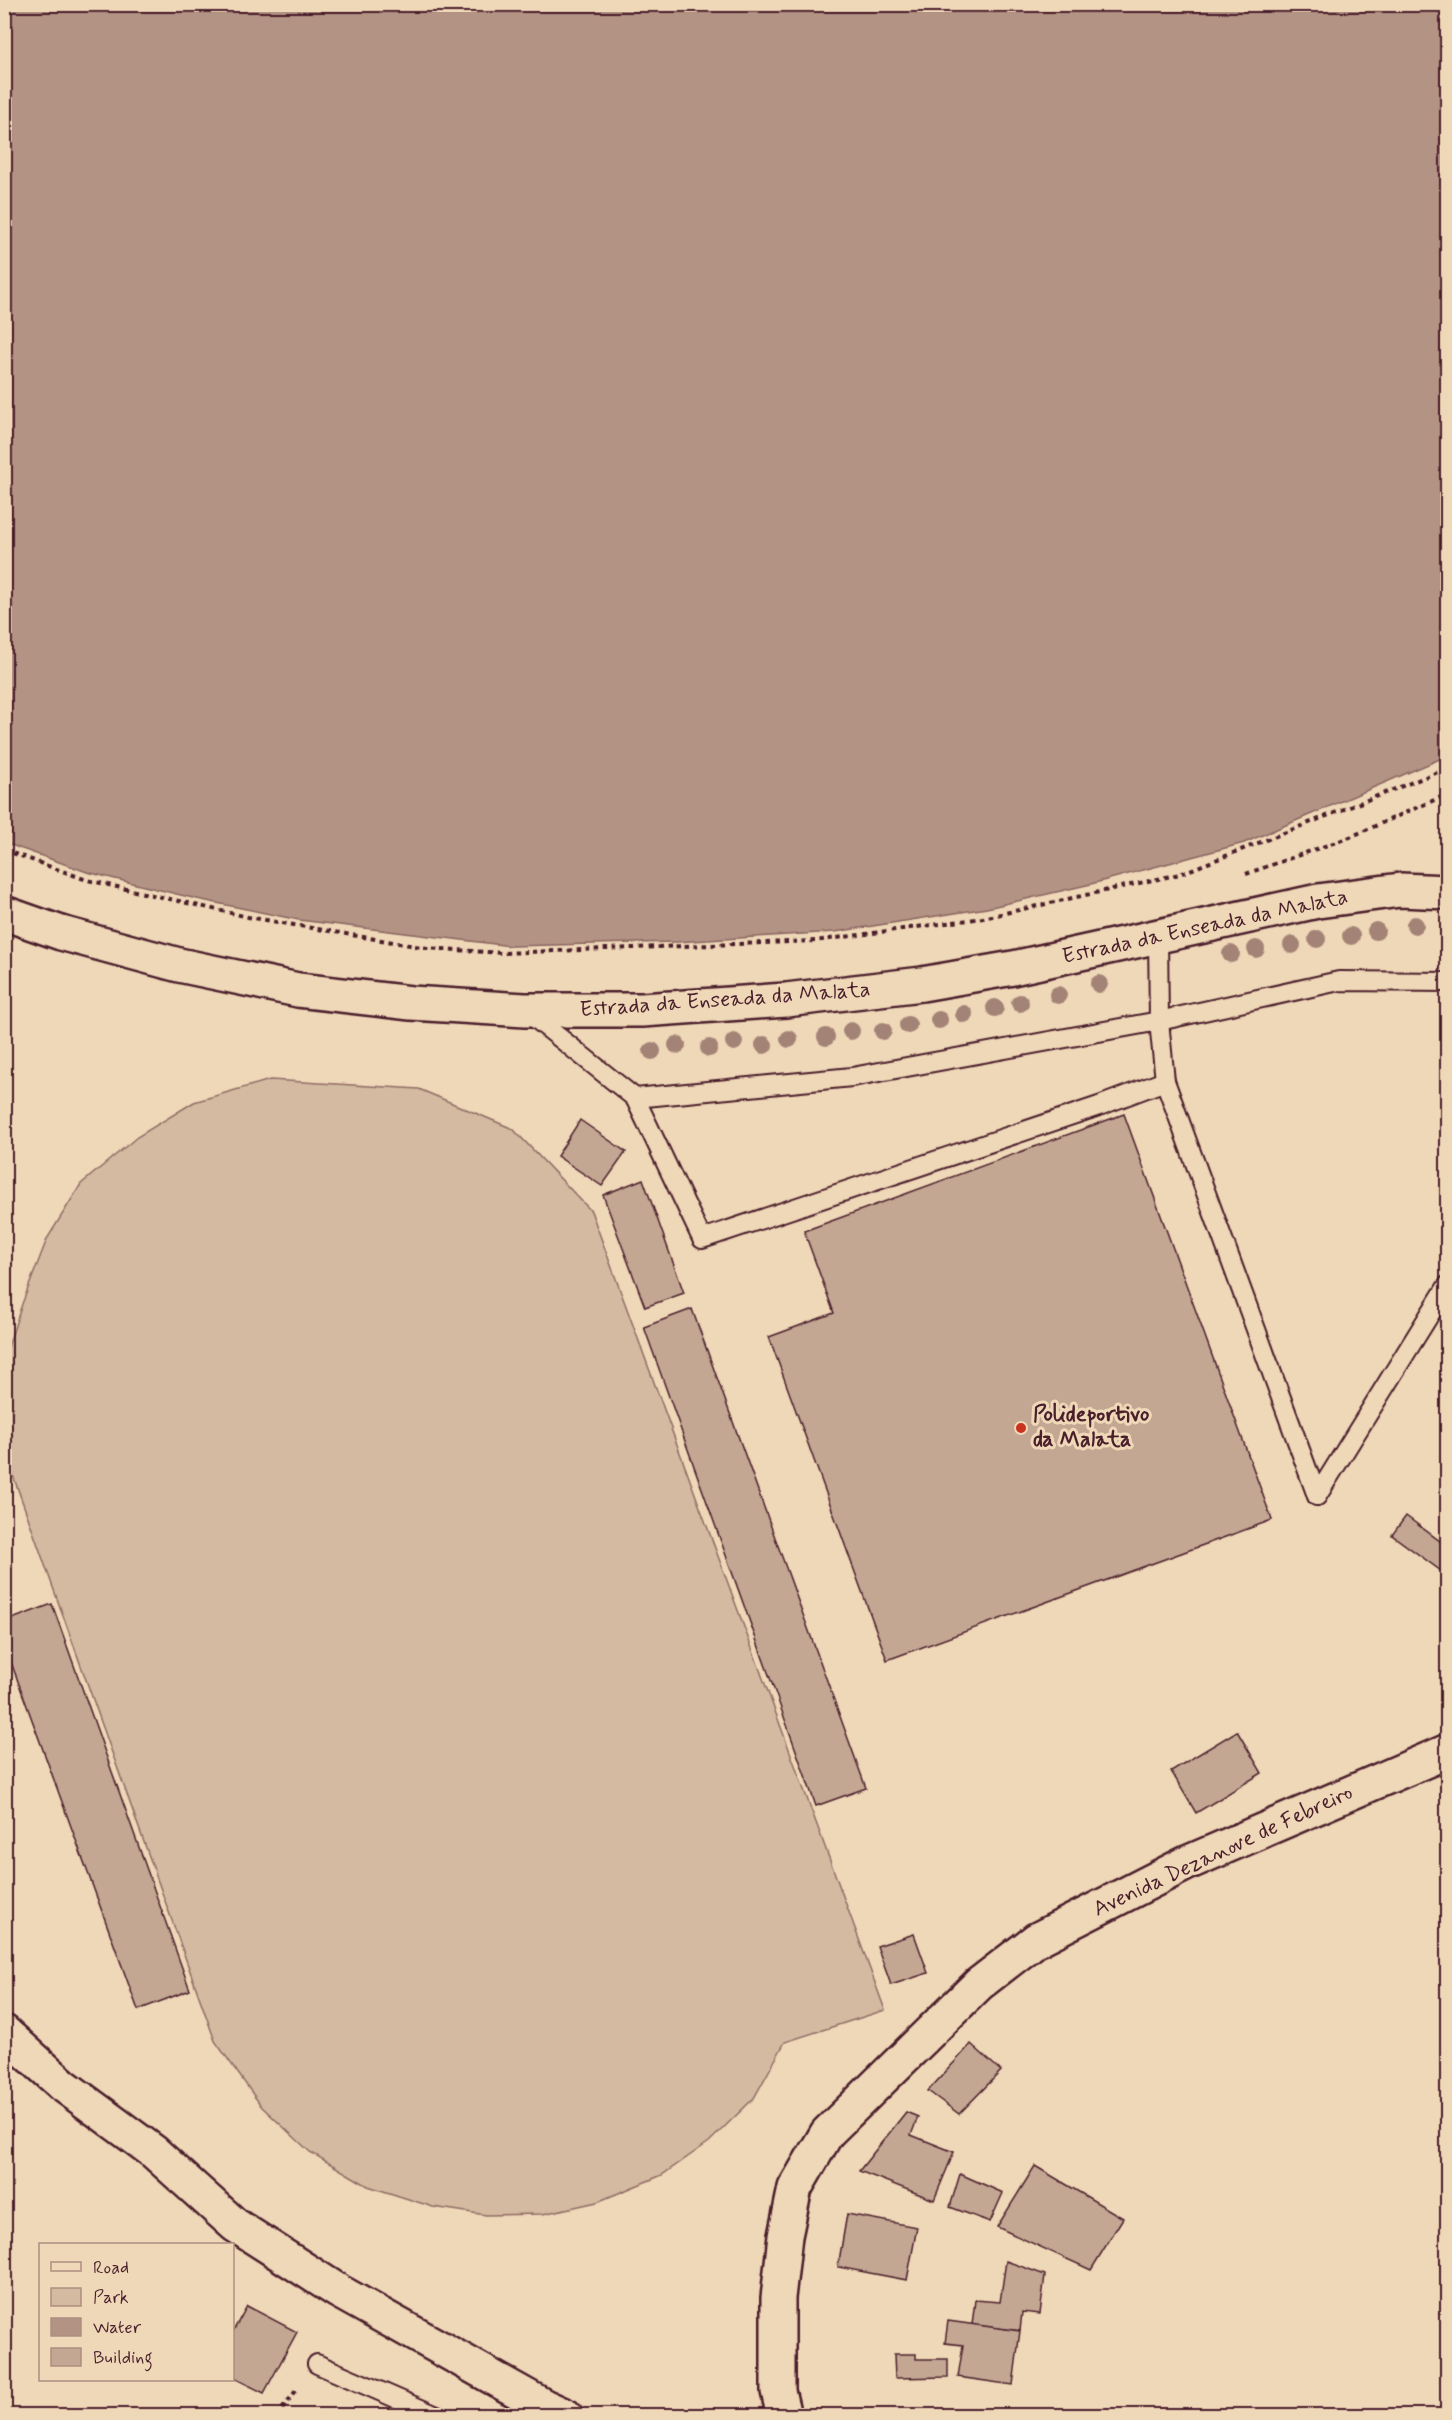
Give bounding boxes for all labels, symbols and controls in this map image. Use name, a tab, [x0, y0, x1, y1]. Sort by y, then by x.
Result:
street label: Estrada da Enseada da Malata	[1060, 883, 1350, 971]
street label: Estrada da Enseada da Malata	[579, 976, 871, 1024]
place label: Polideportivo da Malata	[1033, 1401, 1149, 1454]
marker: Polideportivo da Malata	[1014, 1421, 1028, 1435]
street label: Avenida Dezanove de Febreiro	[1089, 1778, 1357, 1924]
legend	[39, 2243, 234, 2381]
text: Road	[93, 2256, 129, 2280]
text: Park	[93, 2286, 129, 2310]
text: Water	[93, 2316, 142, 2340]
text: Building	[93, 2346, 153, 2372]

